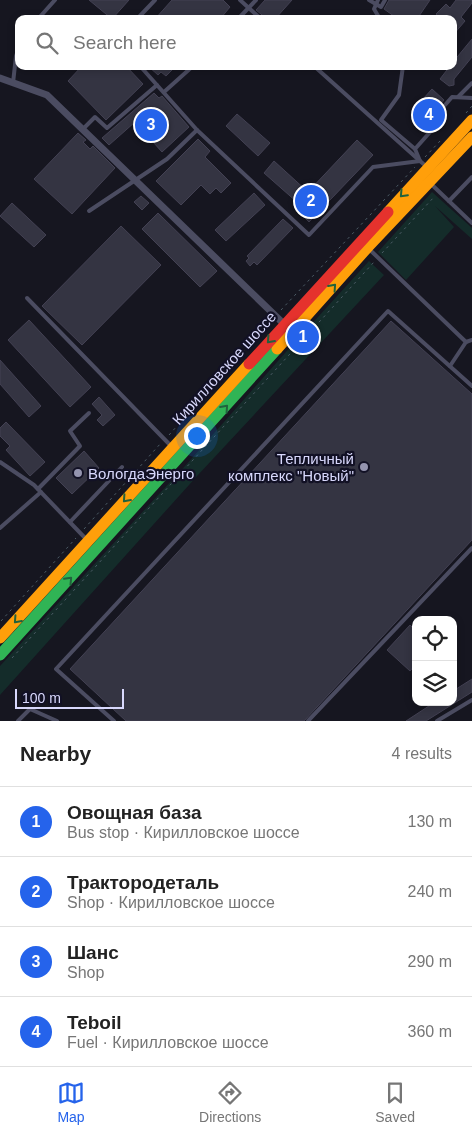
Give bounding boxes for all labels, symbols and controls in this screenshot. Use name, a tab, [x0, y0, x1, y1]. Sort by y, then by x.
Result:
search box	[15, 15, 457, 70]
icon: search	[33, 29, 61, 57]
text: Search here	[73, 32, 177, 53]
pin: 4	[413, 96, 445, 134]
pin: 3	[135, 106, 167, 144]
pin: 2	[295, 182, 327, 220]
one-way arrow	[400, 188, 409, 197]
one-way arrow	[327, 283, 336, 292]
street label: Кирилловское шоссе	[169, 308, 279, 428]
pin: 1	[287, 318, 319, 356]
one-way arrow	[267, 334, 276, 343]
one-way arrow	[219, 404, 228, 413]
your location	[184, 423, 210, 449]
place label: Тепличный комплекс "Новый"	[228, 450, 354, 484]
marker: Тепличный комплекс "Новый"	[358, 461, 370, 473]
place label: ВологдаЭнерго	[88, 465, 194, 482]
marker: ВологдаЭнерго	[72, 467, 84, 479]
one-way arrow	[123, 494, 132, 503]
one-way arrow	[63, 577, 72, 586]
one-way arrow	[14, 614, 23, 623]
map controls	[412, 616, 457, 706]
button: locate	[412, 616, 457, 661]
button: layers	[412, 661, 457, 706]
scale bar	[15, 686, 124, 709]
text: 100 m	[22, 690, 61, 706]
text: Nearby	[20, 742, 91, 765]
text: 4 results	[392, 745, 452, 762]
text: Овощная база	[67, 802, 202, 823]
text: 1	[32, 813, 40, 830]
text: 130 m	[408, 813, 452, 830]
text: Bus stop · Кирилловское шоссе	[67, 824, 300, 841]
text: Трактородеталь	[67, 872, 219, 893]
text: 2	[32, 883, 40, 900]
text: 240 m	[408, 883, 452, 900]
text: Shop · Кирилловское шоссе	[67, 894, 275, 911]
text: Шанс	[67, 942, 119, 963]
text: 3	[32, 953, 40, 970]
text: 290 m	[408, 953, 452, 970]
text: Shop	[67, 964, 104, 981]
text: Teboil	[67, 1012, 122, 1033]
text: 4	[32, 1023, 40, 1040]
text: 360 m	[408, 1023, 452, 1040]
text: Fuel · Кирилловское шоссе	[67, 1034, 269, 1051]
tab: Map	[57, 1079, 85, 1125]
tab: Directions	[199, 1079, 261, 1125]
tab: Saved	[375, 1079, 415, 1125]

